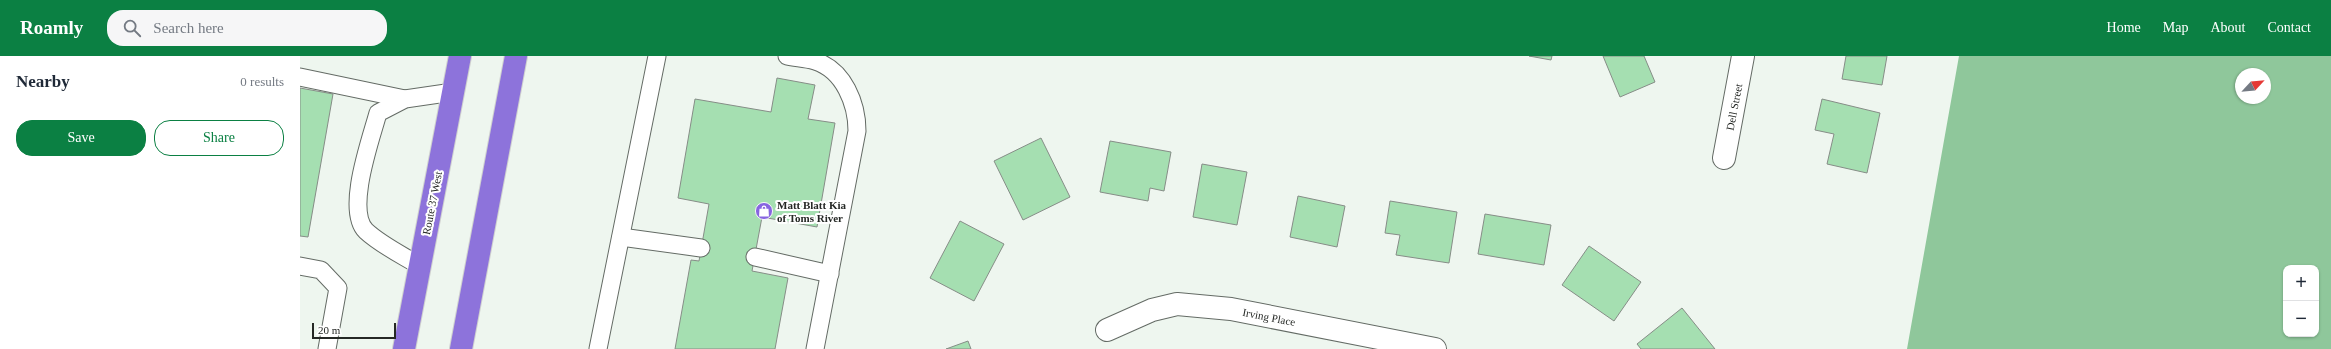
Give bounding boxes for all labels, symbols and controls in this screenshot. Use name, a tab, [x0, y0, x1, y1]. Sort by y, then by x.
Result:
search box	[107, 10, 387, 46]
text: Roamly	[20, 17, 83, 38]
icon: search	[121, 17, 143, 39]
text: Search here	[153, 20, 224, 36]
text: Home	[2107, 20, 2141, 35]
text: Map	[2163, 20, 2188, 35]
text: About	[2210, 20, 2245, 35]
text: Contact	[2267, 20, 2311, 35]
north arrow	[2235, 68, 2271, 104]
text: Nearby	[16, 72, 70, 91]
text: 0 results	[240, 74, 284, 89]
street label: Dell Street	[1724, 83, 1744, 131]
button: Save	[16, 120, 146, 156]
button: Share	[154, 120, 284, 156]
street label: Route 37 West	[420, 170, 444, 236]
place label: Matt Blatt Kia of Toms River	[777, 199, 847, 224]
shop icon: Matt Blatt Kia of Toms River	[754, 201, 774, 221]
map controls	[2283, 265, 2319, 337]
button: +	[2283, 265, 2319, 301]
button: −	[2283, 301, 2319, 337]
street label: Irving Place	[1242, 306, 1296, 328]
scale bar	[312, 321, 396, 340]
text: 20 m	[318, 324, 340, 336]

